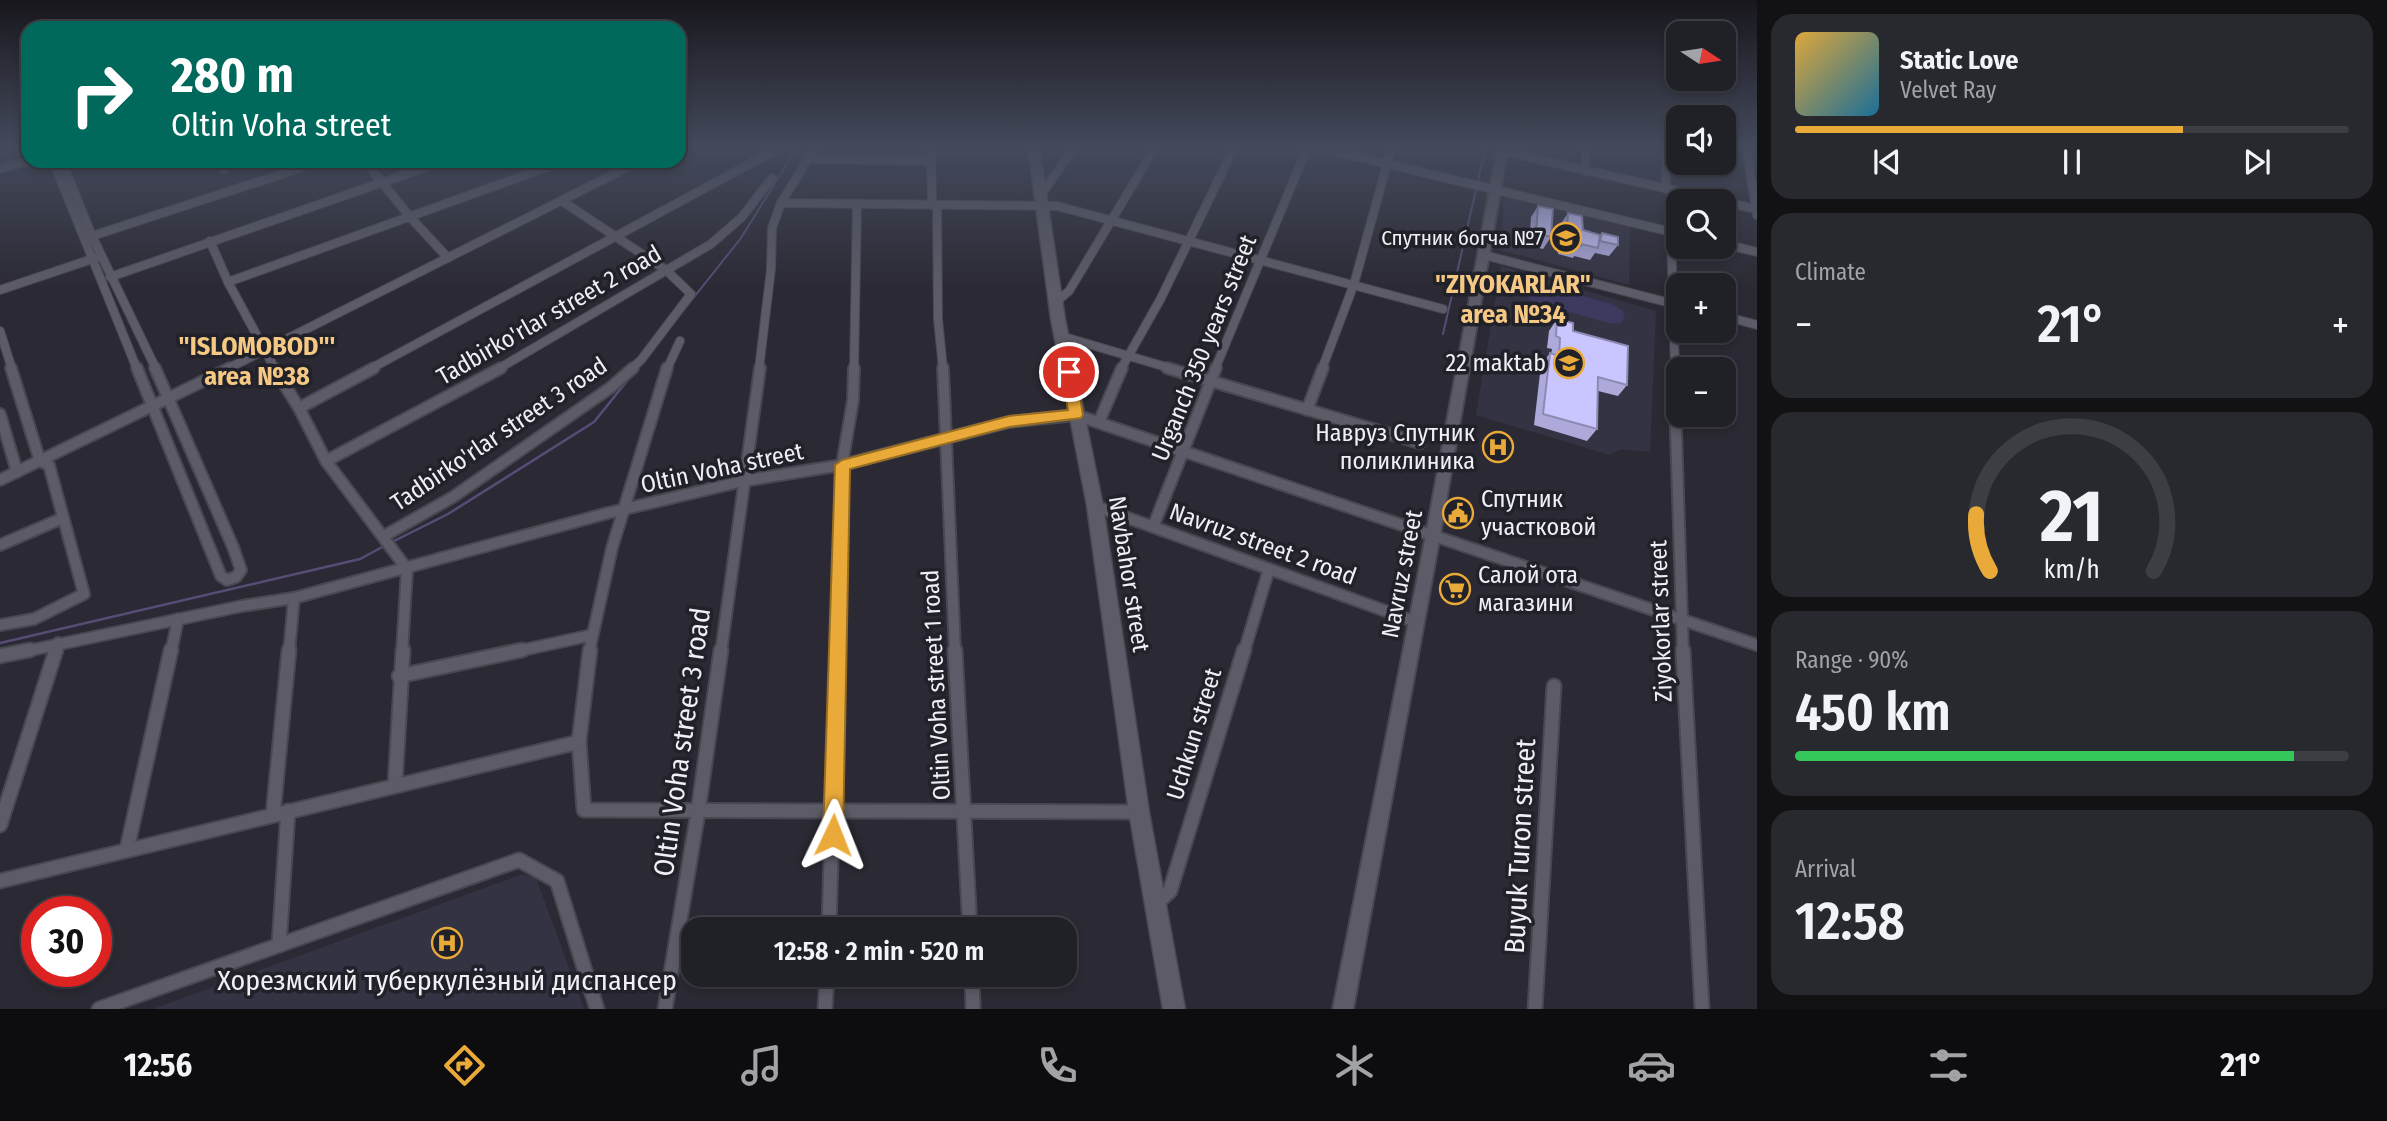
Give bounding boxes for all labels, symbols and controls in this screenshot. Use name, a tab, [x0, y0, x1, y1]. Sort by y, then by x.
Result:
north arrow	[1666, 21, 1736, 91]
map controls	[1666, 21, 1736, 427]
text: Static Love	[1900, 45, 2018, 76]
text: 280 m	[171, 46, 294, 105]
icon: right	[56, 49, 147, 140]
text: Velvet Ray	[1900, 76, 1996, 104]
button: sound	[1666, 105, 1736, 175]
text: Oltin Voha street	[171, 106, 391, 144]
icon: previous	[1868, 143, 1906, 181]
icon: pause	[2053, 143, 2091, 181]
icon: next	[2238, 143, 2276, 181]
button: search	[1666, 189, 1736, 259]
school or university icon: Спутник богча №7	[1549, 221, 1583, 255]
place label: Спутник богча №7	[1381, 225, 1543, 251]
street label: Urganch 350 years street	[1146, 231, 1262, 465]
street label: Tadbirko'rlar street 2 road	[432, 239, 666, 391]
text: Climate	[1795, 258, 1866, 286]
district label: "ZIYOKARLAR" area №34	[1435, 269, 1591, 330]
button: +	[1666, 273, 1736, 343]
text: 21°	[2037, 293, 2106, 356]
text: −	[1795, 302, 1812, 348]
text: +	[2332, 302, 2349, 348]
district label: "ISLOMOBOD"' area №38	[179, 331, 335, 392]
pin	[1039, 342, 1099, 402]
school or university icon: 22 maktab	[1552, 346, 1586, 380]
place label: 22 maktab	[1446, 349, 1546, 377]
street label: Tadbirko'rlar street 3 road	[386, 351, 612, 517]
icon: arrive	[1050, 353, 1088, 391]
button: −	[1666, 357, 1736, 427]
place label: Навруз Спутник поликлиника	[1315, 419, 1476, 475]
hospital icon: Навруз Спутник поликлиника	[1481, 430, 1515, 464]
street label: Oltin Voha street	[638, 437, 806, 499]
text: 21	[2039, 473, 2104, 560]
place label: Спутник участковой	[1481, 485, 1597, 541]
street label: Navbahor street	[1103, 494, 1155, 654]
public building icon: Спутник участковой	[1441, 496, 1475, 530]
street label: Navruz street 2 road	[1166, 497, 1360, 591]
street label: Navruz street	[1376, 507, 1428, 641]
street label: Ziyokorlar street	[1644, 539, 1678, 702]
text: km/h	[2044, 554, 2100, 584]
place label: Салой ота магазини	[1478, 561, 1578, 617]
street label: Oltin Voha street 1 road	[916, 569, 956, 801]
supermarket icon: Салой ота магазини	[1438, 572, 1472, 606]
street label: Oltin Voha street 3 road	[647, 606, 717, 878]
text: Range · 90%	[1795, 646, 1909, 674]
street label: Uchkun street	[1161, 665, 1227, 803]
text: 450 km	[1795, 681, 1951, 744]
street label: Buyuk Turon street	[1498, 737, 1542, 954]
position arrow	[796, 798, 870, 872]
text: Arrival	[1795, 855, 1856, 883]
text: 12:58	[1795, 890, 1905, 953]
speed limit sign: 30	[21, 896, 112, 987]
hospital icon: Хорезмский туберкулёзный диспансер	[430, 926, 464, 960]
text: 12:58 · 2 min · 520 m	[774, 936, 984, 967]
place label: Хорезмский туберкулёзный диспансер	[217, 964, 677, 997]
icon: directions	[440, 1041, 489, 1090]
icon: music	[737, 1041, 786, 1090]
icon: phone	[1033, 1041, 1082, 1090]
icon: climate	[1330, 1041, 1379, 1090]
icon: car	[1627, 1041, 1676, 1090]
icon: filters	[1924, 1041, 1973, 1090]
text: 12:56	[124, 1046, 192, 1084]
text: 21°	[2220, 1046, 2263, 1084]

